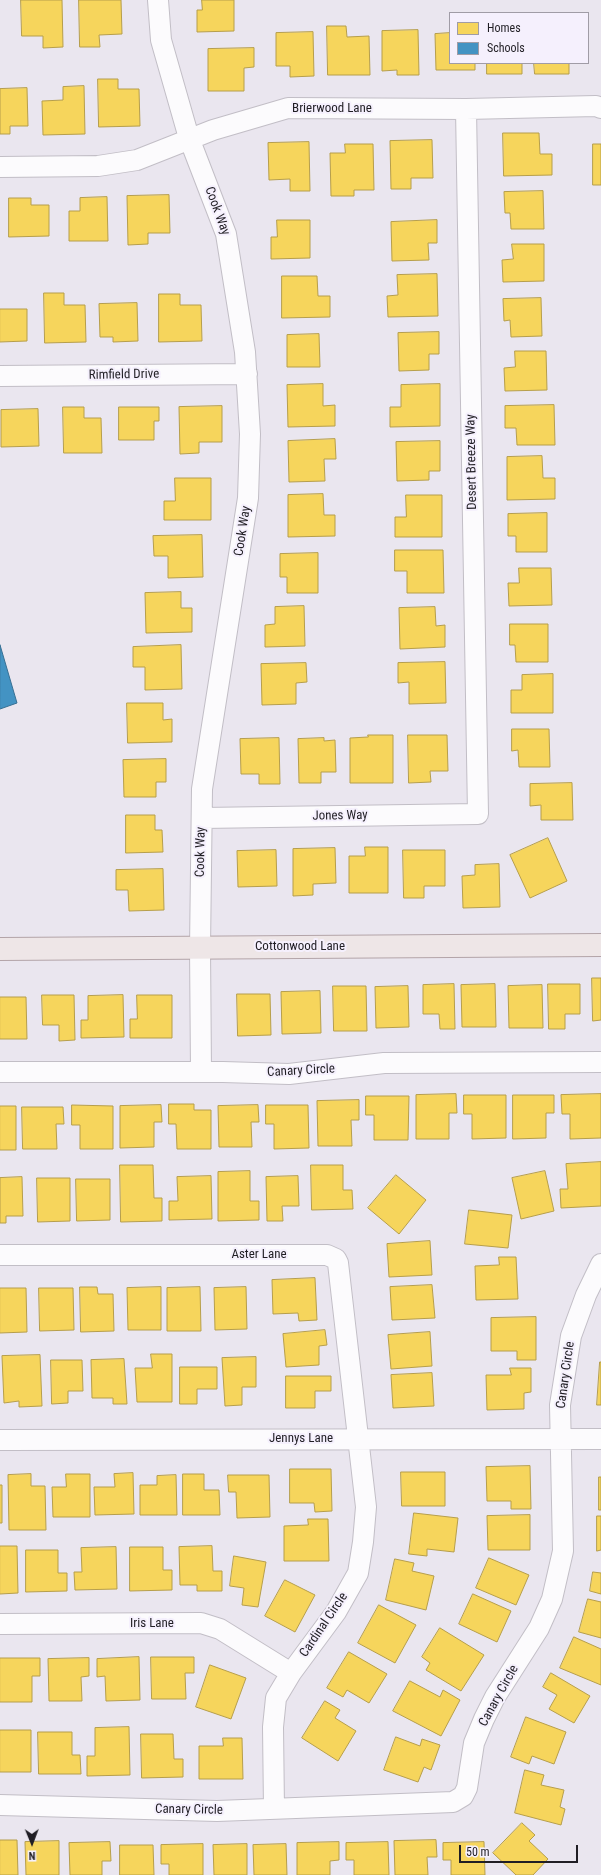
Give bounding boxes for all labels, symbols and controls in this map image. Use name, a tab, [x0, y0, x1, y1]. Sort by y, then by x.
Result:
legend	[449, 12, 589, 64]
text: Homes	[487, 21, 521, 35]
text: Schools	[487, 41, 525, 55]
street label: Brierwood Lane	[292, 101, 372, 117]
street label: Cook Way	[201, 185, 233, 237]
street label: Rimfield Drive	[89, 367, 159, 383]
street label: Desert Breeze Way	[463, 414, 481, 510]
street label: Cook Way	[231, 505, 255, 557]
street label: Jones Way	[312, 808, 368, 824]
street label: Cook Way	[193, 827, 209, 877]
street label: Cottonwood Lane	[255, 939, 345, 955]
street label: Canary Circle	[267, 1061, 335, 1081]
street label: Aster Lane	[231, 1247, 287, 1263]
street label: Canary Circle	[554, 1340, 578, 1410]
street label: Jennys Lane	[269, 1431, 333, 1447]
street label: Cardinal Circle	[297, 1590, 351, 1660]
street label: Iris Lane	[130, 1616, 174, 1632]
street label: Canary Circle	[476, 1663, 522, 1729]
street label: Canary Circle	[155, 1802, 223, 1818]
north arrow	[12, 1823, 52, 1863]
scale bar	[461, 1837, 580, 1863]
text: 50 m	[466, 1845, 490, 1859]
text: N	[29, 1849, 36, 1862]

